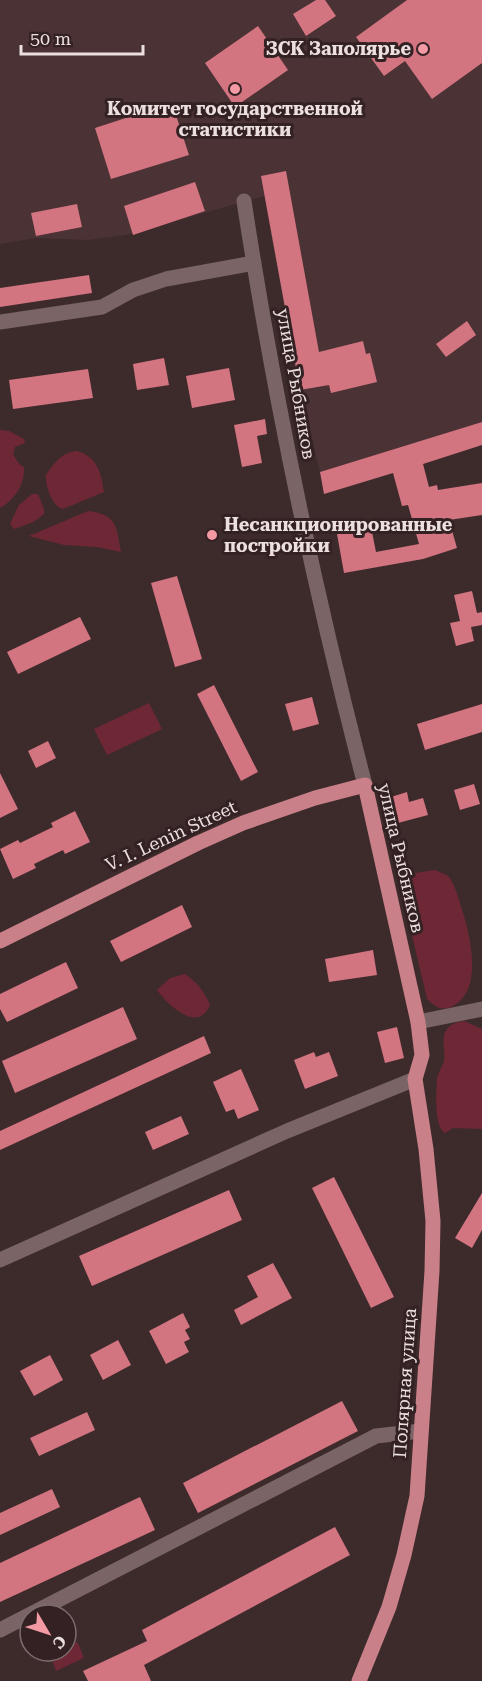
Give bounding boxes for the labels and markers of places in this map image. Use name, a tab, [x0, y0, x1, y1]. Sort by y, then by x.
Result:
place label: ЗСК Заполярье	[266, 38, 411, 59]
marker: ЗСК Заполярье	[416, 42, 430, 56]
marker: Комитет государственной статистики	[228, 82, 242, 96]
place label: Комитет государственной статистики	[107, 98, 363, 140]
place label: Несанкционированные постройки	[224, 514, 453, 556]
marker: Несанкционированные постройки	[205, 528, 219, 542]

